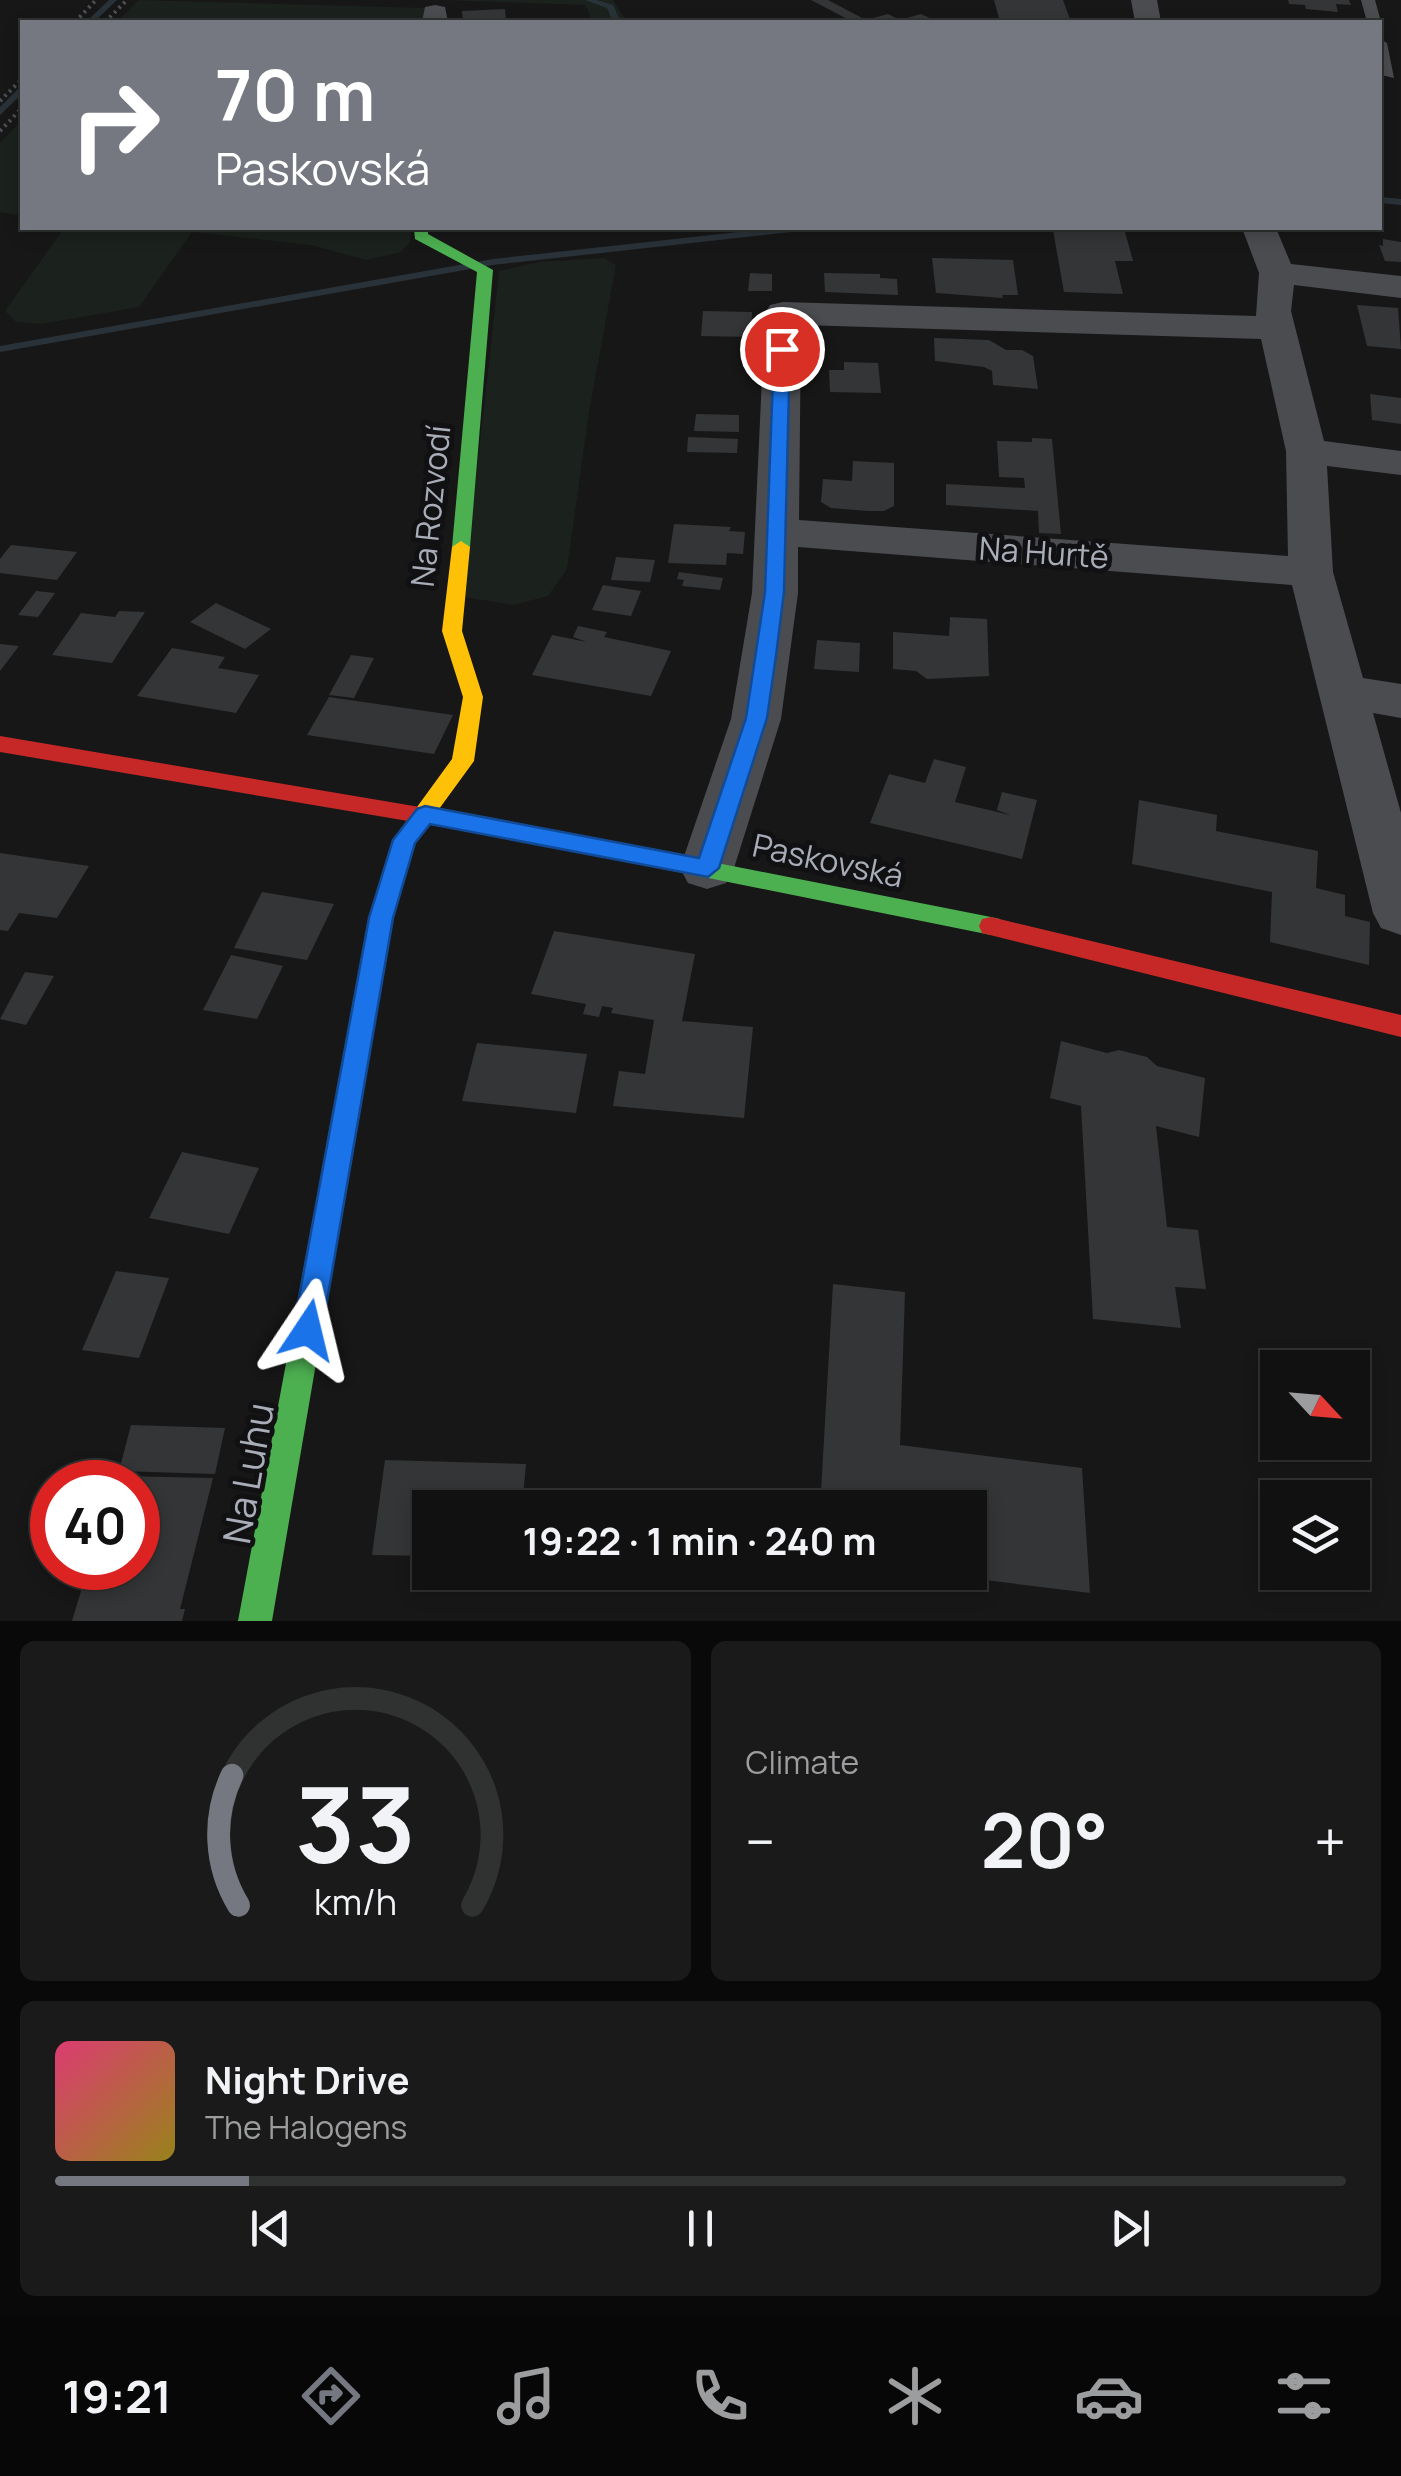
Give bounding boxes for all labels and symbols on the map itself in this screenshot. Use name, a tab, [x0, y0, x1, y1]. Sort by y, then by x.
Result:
pin	[740, 307, 825, 392]
street label: Na Rozvodí	[400, 423, 460, 589]
street label: Na Hurtě	[978, 526, 1110, 578]
street label: Paskovská	[749, 823, 907, 897]
position arrow	[256, 1278, 360, 1382]
north arrow	[1260, 1350, 1370, 1460]
street label: Na Luhu	[209, 1399, 285, 1547]
speed limit sign: 40	[30, 1460, 160, 1590]

